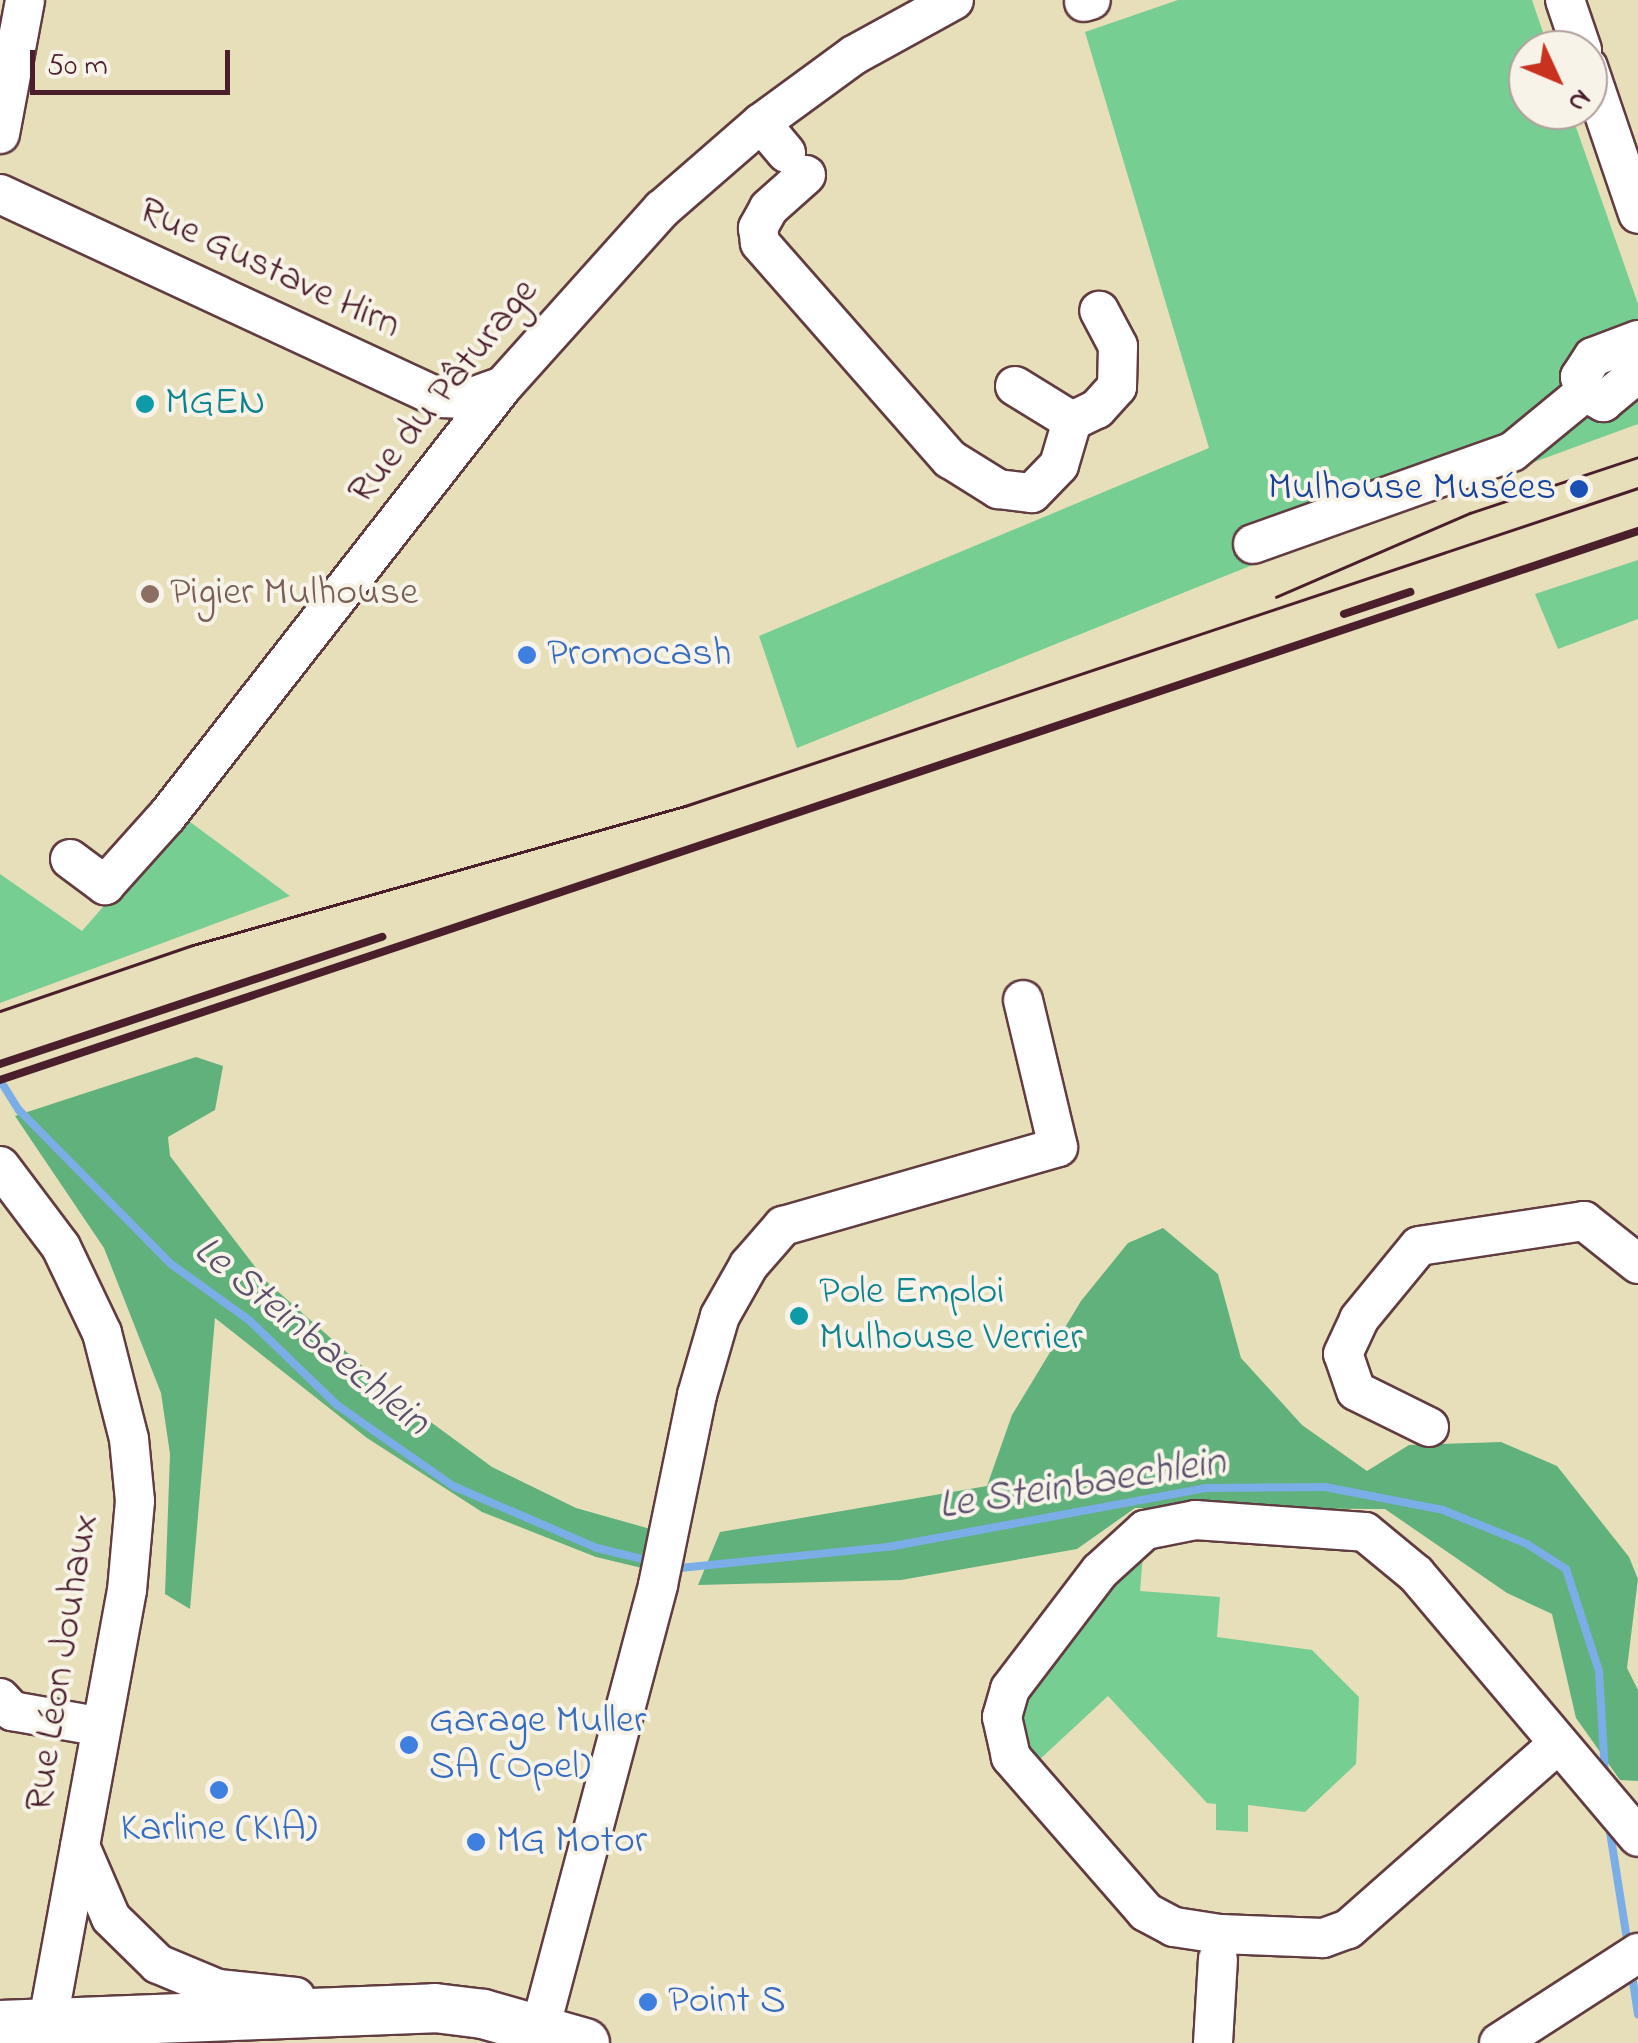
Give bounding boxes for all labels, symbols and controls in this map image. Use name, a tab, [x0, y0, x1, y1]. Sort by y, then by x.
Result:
scale bar	[35, 30, 235, 92]
north arrow	[1508, 30, 1608, 130]
text: 50 m	[47, 45, 108, 89]
text: N	[1557, 79, 1600, 121]
street label: Rue Gustave Hirn	[131, 187, 407, 351]
street label: Rue du Pâturage	[338, 269, 550, 515]
place label: MGEN	[165, 380, 266, 428]
marker: MGEN	[134, 393, 156, 415]
place label: Mulhouse Musées	[1268, 465, 1556, 513]
marker: Mulhouse Musées	[1566, 476, 1592, 502]
place label: Pigier Mulhouse	[170, 570, 418, 618]
marker: Pigier Mulhouse	[139, 583, 161, 605]
place label: Promocash	[547, 631, 732, 679]
marker: Promocash	[516, 644, 538, 666]
water label: Le Steinbaechlein	[183, 1226, 439, 1448]
place label: Pole Emploi Mulhouse Verrier	[819, 1269, 1083, 1363]
marker: Pole Emploi Mulhouse Verrier	[788, 1305, 810, 1327]
water label: Le Steinbaechlein	[935, 1437, 1229, 1533]
street label: Rue Léon Jouhaux	[16, 1511, 110, 1815]
place label: Garage Muller SA (Opel)	[429, 1698, 646, 1792]
marker: Garage Muller SA (Opel)	[398, 1734, 420, 1756]
marker: Karline (KIA)	[208, 1779, 230, 1801]
place label: Karline (KIA)	[121, 1806, 317, 1854]
place label: MG Motor	[496, 1818, 647, 1866]
marker: MG Motor	[465, 1831, 487, 1853]
place label: Point S	[668, 1978, 786, 2026]
marker: Point S	[637, 1991, 659, 2013]

